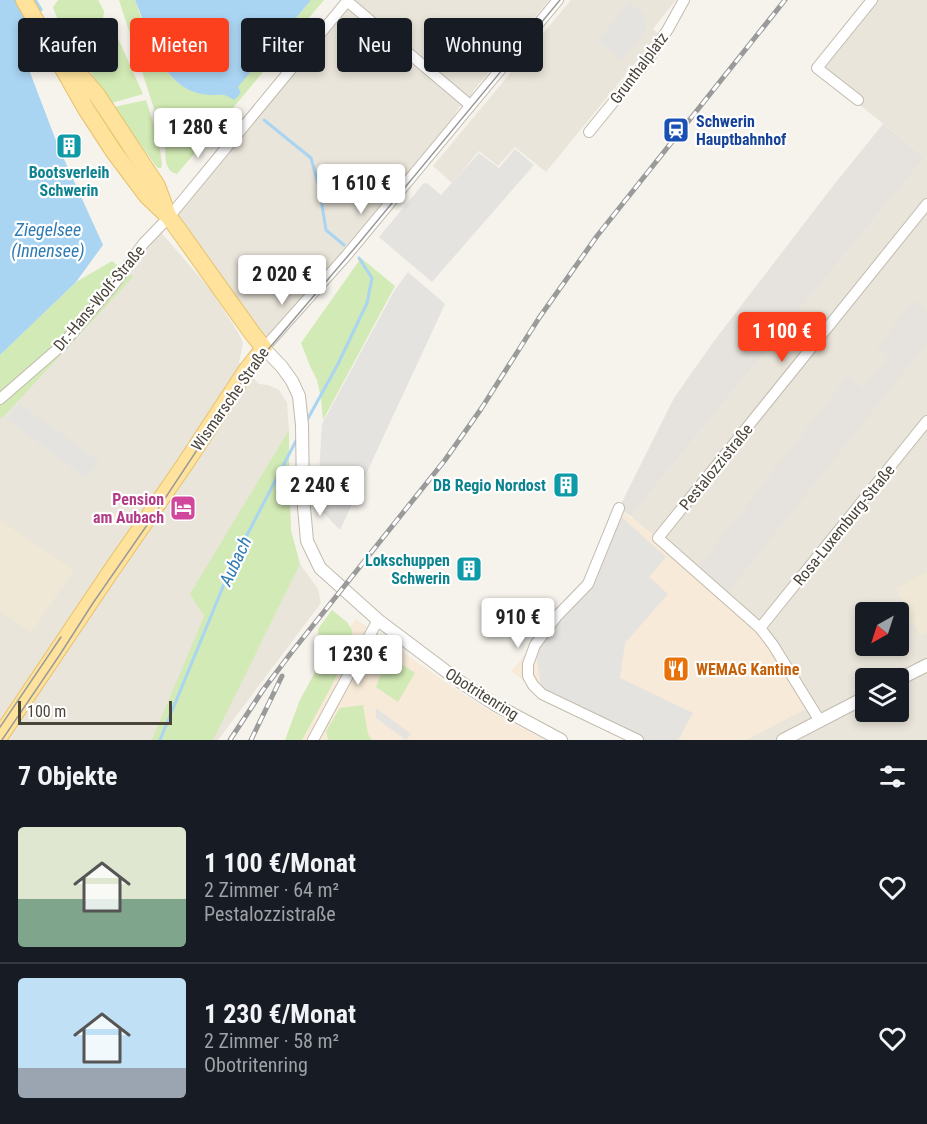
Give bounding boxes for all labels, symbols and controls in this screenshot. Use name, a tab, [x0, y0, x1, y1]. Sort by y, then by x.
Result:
chip: Kaufen	[18, 18, 118, 72]
chip: Mieten	[130, 18, 229, 72]
chip: Filter	[241, 18, 325, 72]
chip: Neu	[337, 18, 412, 72]
chip: Wohnung	[424, 18, 543, 72]
street label: Grunthalplatz	[606, 29, 672, 107]
pin: 1 280 €	[143, 108, 253, 159]
place label: Schwerin Hauptbahnhof	[696, 112, 787, 149]
text: 1 280 €	[168, 115, 228, 139]
station icon: Schwerin Hauptbahnhof	[661, 115, 691, 145]
building icon: Bootsverleih Schwerin	[54, 131, 84, 161]
place label: Bootsverleih Schwerin	[29, 163, 109, 200]
pin: 1 610 €	[306, 164, 416, 215]
text: 1 610 €	[331, 171, 391, 195]
water label: Ziegelsee (Innensee)	[11, 219, 85, 262]
street label: Dr.-Hans-Wolf-Straße	[49, 241, 149, 355]
pin: 2 020 €	[227, 255, 337, 306]
text: 2 020 €	[252, 262, 312, 286]
pin: 1 100 €	[727, 312, 837, 363]
text: 1 100 €	[752, 319, 812, 343]
street label: Wismarsche Straße	[187, 343, 273, 455]
street label: Pestalozzistraße	[675, 420, 757, 514]
street label: Rosa-Luxemburg-Straße	[789, 461, 899, 589]
pin: 2 240 €	[265, 466, 375, 517]
building icon: DB Regio Nordost	[551, 470, 581, 500]
text: 2 240 €	[290, 473, 350, 497]
place label: DB Regio Nordost	[433, 476, 546, 495]
place label: Pension am Aubach	[93, 490, 164, 527]
hotel icon: Pension am Aubach	[168, 493, 198, 523]
water label: Aubach	[214, 533, 255, 590]
place label: Lokschuppen Schwerin	[365, 551, 450, 588]
building icon: Lokschuppen Schwerin	[454, 554, 484, 584]
pin: 910 €	[476, 598, 560, 649]
north arrow	[855, 602, 909, 656]
map controls	[855, 602, 909, 722]
text: 910 €	[495, 605, 541, 629]
pin: 1 230 €	[303, 635, 413, 686]
text: 1 230 €	[328, 642, 388, 666]
restaurant icon: WEMAG Kantine	[661, 654, 691, 684]
place label: WEMAG Kantine	[696, 660, 800, 679]
street label: Obotritenring	[442, 664, 522, 724]
button: layers	[855, 668, 909, 722]
scale bar	[18, 698, 172, 726]
text: 100 m	[27, 702, 66, 721]
icon: filters	[876, 760, 909, 793]
text: 7 Objekte	[18, 761, 117, 791]
text: 1 100 €/Monat	[204, 848, 356, 878]
icon: home	[66, 851, 138, 923]
icon: heart	[876, 871, 909, 904]
text: 2 Zimmer · 64 m²	[204, 878, 339, 902]
text: Pestalozzistraße	[204, 902, 336, 926]
text: 1 230 €/Monat	[204, 999, 356, 1029]
icon: home	[66, 1002, 138, 1074]
icon: heart	[876, 1022, 909, 1055]
text: 2 Zimmer · 58 m²	[204, 1029, 339, 1053]
text: Obotritenring	[204, 1053, 308, 1077]

